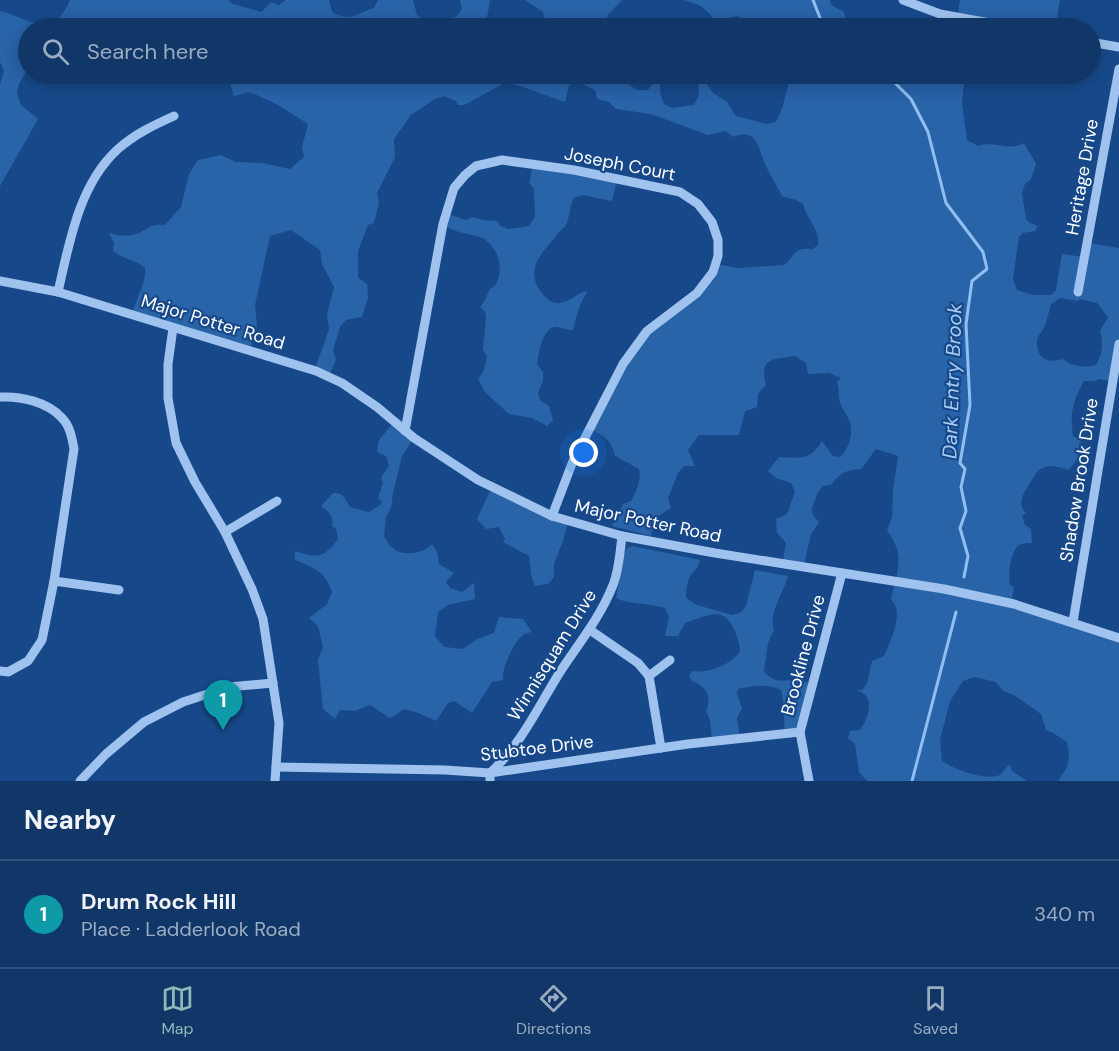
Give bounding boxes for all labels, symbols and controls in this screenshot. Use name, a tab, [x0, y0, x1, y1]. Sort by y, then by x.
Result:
search box	[18, 18, 1101, 84]
icon: search	[39, 35, 72, 68]
text: Search here	[87, 37, 208, 66]
street label: Heritage Drive	[1060, 117, 1104, 237]
street label: Joseph Court	[562, 141, 678, 187]
street label: Major Potter Road	[138, 289, 288, 355]
water label: Dark Entry Brook	[936, 302, 968, 459]
street label: Shadow Brook Drive	[1054, 396, 1104, 564]
your location	[569, 438, 598, 467]
street label: Major Potter Road	[573, 494, 723, 548]
street label: Winnisquam Drive	[502, 585, 602, 725]
street label: Brookline Drive	[775, 592, 831, 718]
pin: 1	[204, 680, 242, 730]
street label: Stubtoe Drive	[479, 729, 595, 767]
text: Nearby	[24, 803, 116, 837]
text: Drum Rock Hill	[81, 887, 236, 916]
text: 1	[40, 901, 47, 927]
text: 340 m	[1034, 901, 1095, 927]
text: Place · Ladderlook Road	[81, 916, 301, 942]
tab: Map	[161, 982, 194, 1039]
tab: Directions	[516, 982, 591, 1039]
tab: Saved	[913, 982, 958, 1039]

